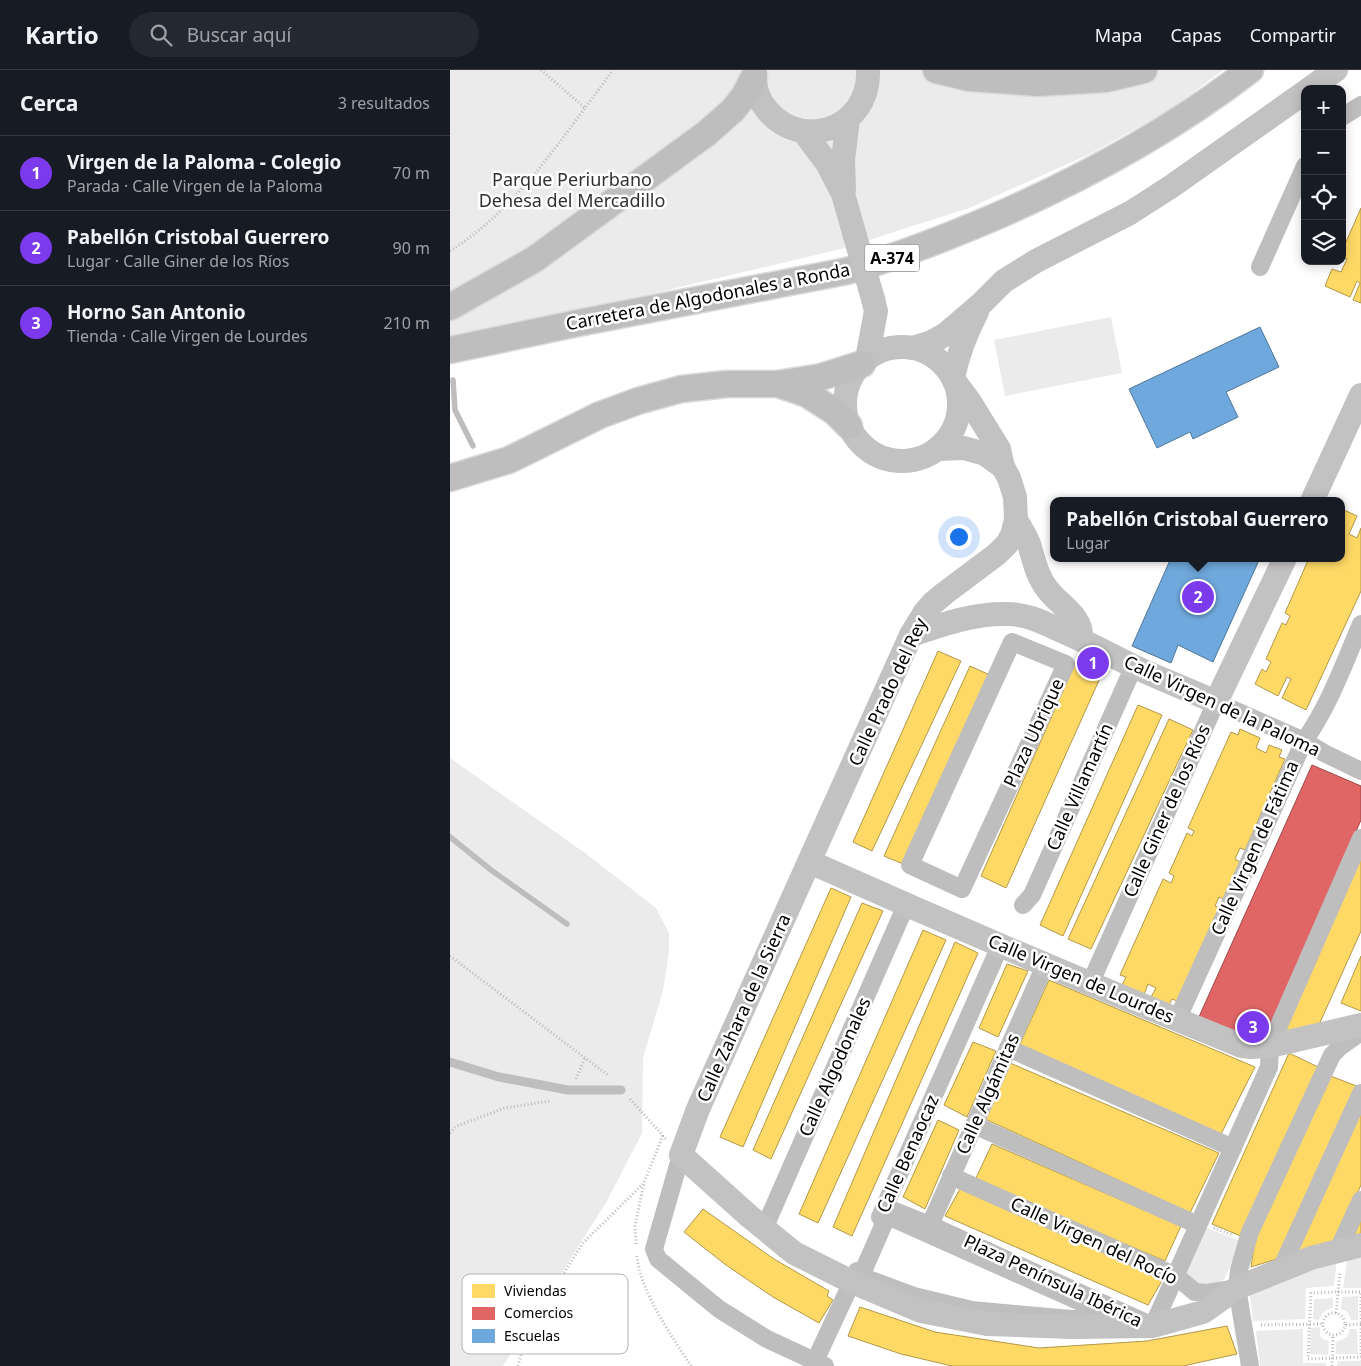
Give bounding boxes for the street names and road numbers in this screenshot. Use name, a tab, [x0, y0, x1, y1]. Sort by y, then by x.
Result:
road number: A-374	[864, 244, 920, 272]
street label: Carretera de Algodonales a Ronda	[564, 257, 852, 335]
street label: Calle Prado del Rey	[842, 613, 932, 770]
street label: Calle Virgen de la Paloma	[1120, 649, 1325, 761]
street label: Plaza Ubrique	[997, 674, 1069, 791]
street label: Calle Villamartín	[1040, 719, 1118, 854]
street label: Calle Giner de los Ríos	[1117, 720, 1215, 901]
street label: Calle Virgen de Fátima	[1205, 757, 1303, 939]
street label: Calle Zahara de la Sierra	[691, 910, 795, 1106]
street label: Calle Virgen de Lourdes	[985, 928, 1178, 1028]
street label: Calle Algodonales	[793, 993, 876, 1140]
street label: Calle Algámitas	[950, 1030, 1024, 1158]
street label: Calle Benaocaz	[870, 1091, 944, 1216]
street label: Calle Virgen del Rocío	[1007, 1191, 1182, 1289]
street label: Plaza Península Ibérica	[960, 1228, 1146, 1332]

